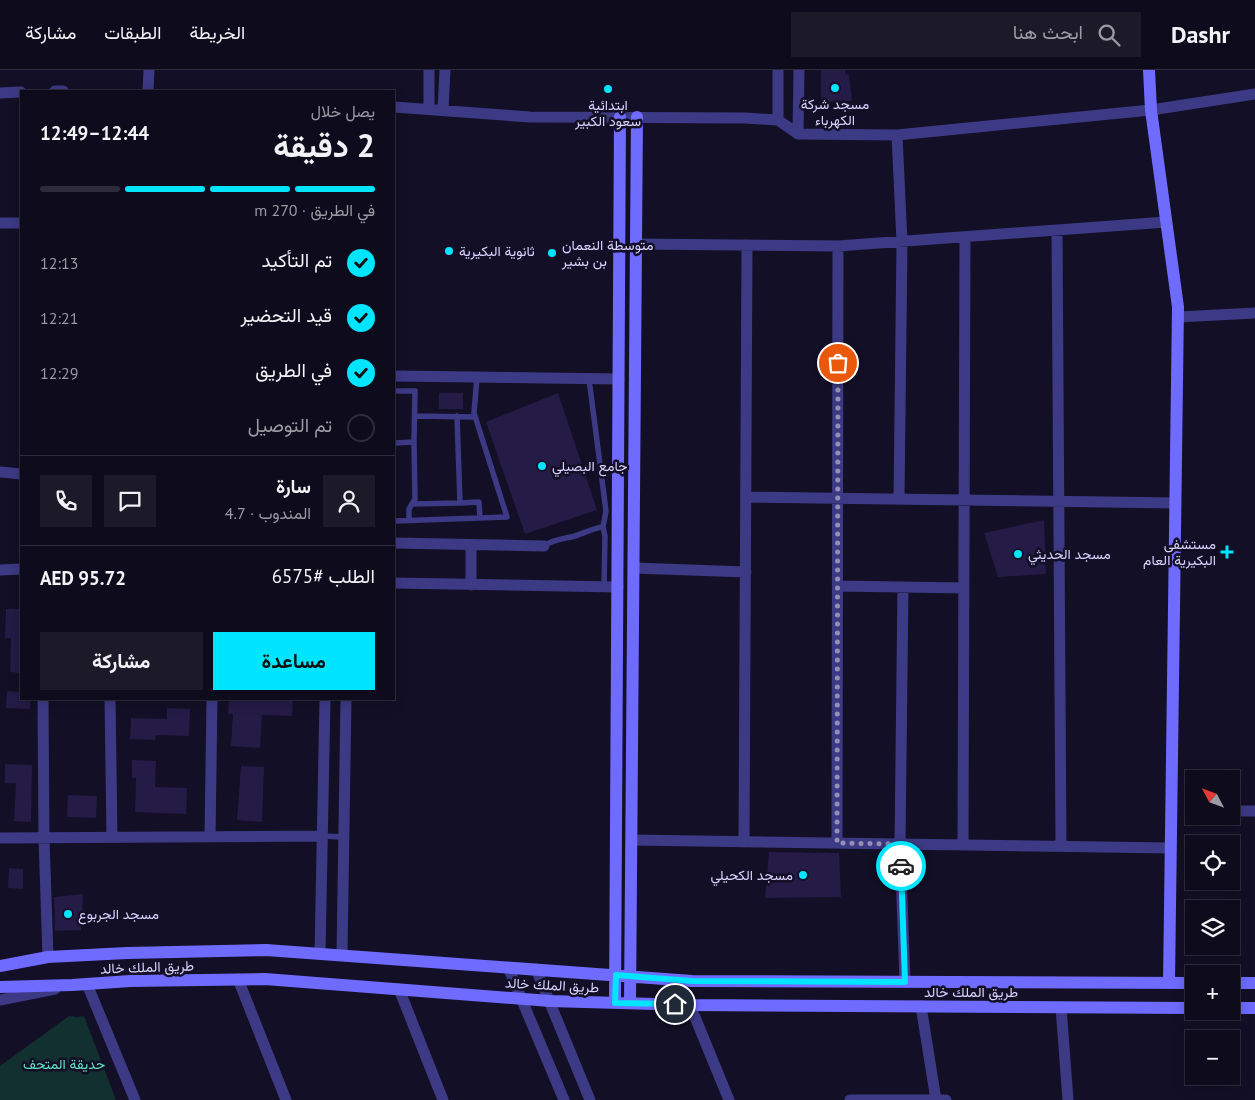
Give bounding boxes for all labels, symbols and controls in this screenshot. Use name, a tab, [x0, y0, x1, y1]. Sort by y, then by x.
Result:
search box	[791, 12, 1141, 57]
text: Dashr	[1171, 19, 1230, 50]
text: ابحث هنا	[1013, 20, 1083, 44]
text: مشاركة	[25, 21, 76, 44]
text: الطبقات	[104, 21, 161, 44]
text: الخريطة	[189, 21, 245, 44]
icon: search	[1095, 21, 1123, 49]
marker: مسجد شركة الكهرباء	[829, 82, 841, 94]
marker: ابتدائية سعود الكبير	[602, 83, 614, 95]
place label: مسجد شركة الكهرباء	[801, 95, 869, 129]
place label: ابتدائية سعود الكبير	[574, 96, 641, 130]
text: يصل خلال	[311, 101, 375, 121]
text: 12:44–12:49	[40, 121, 149, 145]
text: 2 دقيقة	[273, 124, 375, 166]
text: في الطريق · 270 m	[254, 200, 375, 220]
place label: متوسطة النعمان بن بشير	[561, 236, 653, 270]
place label: ثانوية البكيرية	[459, 242, 535, 260]
marker: ثانوية البكيرية	[443, 245, 455, 257]
marker: متوسطة النعمان بن بشير	[546, 247, 558, 259]
text: تم التأكيد	[262, 248, 332, 272]
icon: check	[347, 249, 375, 277]
text: 12:13	[40, 253, 78, 273]
text: قيد التحضير	[240, 303, 332, 327]
icon: check	[347, 304, 375, 332]
text: 12:21	[40, 308, 78, 328]
pin	[817, 342, 859, 384]
icon: bag	[824, 349, 852, 377]
text: في الطريق	[255, 358, 332, 382]
icon: check	[347, 359, 375, 387]
text: 12:29	[40, 363, 78, 383]
text: تم التوصيل	[248, 413, 332, 437]
place label: جامع البصيلي	[552, 457, 627, 478]
marker: جامع البصيلي	[536, 460, 548, 472]
text: سارة	[276, 474, 311, 498]
button: phone	[40, 475, 92, 527]
button: chat	[104, 475, 156, 527]
button: person	[323, 475, 375, 527]
text: المندوب · 4.7	[225, 503, 311, 523]
place label: مستشفى البكيرية العام	[1143, 535, 1216, 569]
place label: مسجد الحديثي	[1028, 545, 1111, 566]
marker: مستشفى البكيرية العام	[1220, 545, 1234, 559]
marker: مسجد الحديثي	[1012, 548, 1024, 560]
text: الطلب #6575	[272, 564, 375, 588]
text: AED 95.72	[40, 566, 126, 590]
button: مشاركة	[40, 632, 203, 690]
button: مساعدة	[213, 632, 375, 690]
north arrow	[1185, 770, 1240, 825]
map controls	[1185, 770, 1240, 1085]
button: locate	[1185, 835, 1240, 890]
courier	[876, 841, 926, 891]
icon: car	[887, 852, 915, 880]
place label: مسجد الكحيلي	[710, 866, 793, 887]
marker: مسجد الكحيلي	[797, 869, 809, 881]
button: layers	[1185, 900, 1240, 955]
place label: مسجد الجربوع	[78, 905, 159, 925]
marker: مسجد الجربوع	[62, 908, 74, 920]
street label: طريق الملك خالد	[100, 956, 194, 978]
button: +	[1185, 965, 1240, 1020]
street label: طريق الملك خالد	[505, 974, 599, 996]
pin	[654, 983, 696, 1025]
street label: طريق الملك خالد	[924, 983, 1018, 1001]
icon: home	[661, 990, 689, 1018]
button: −	[1185, 1030, 1240, 1085]
park label: حديقة المتحف	[23, 1055, 105, 1073]

